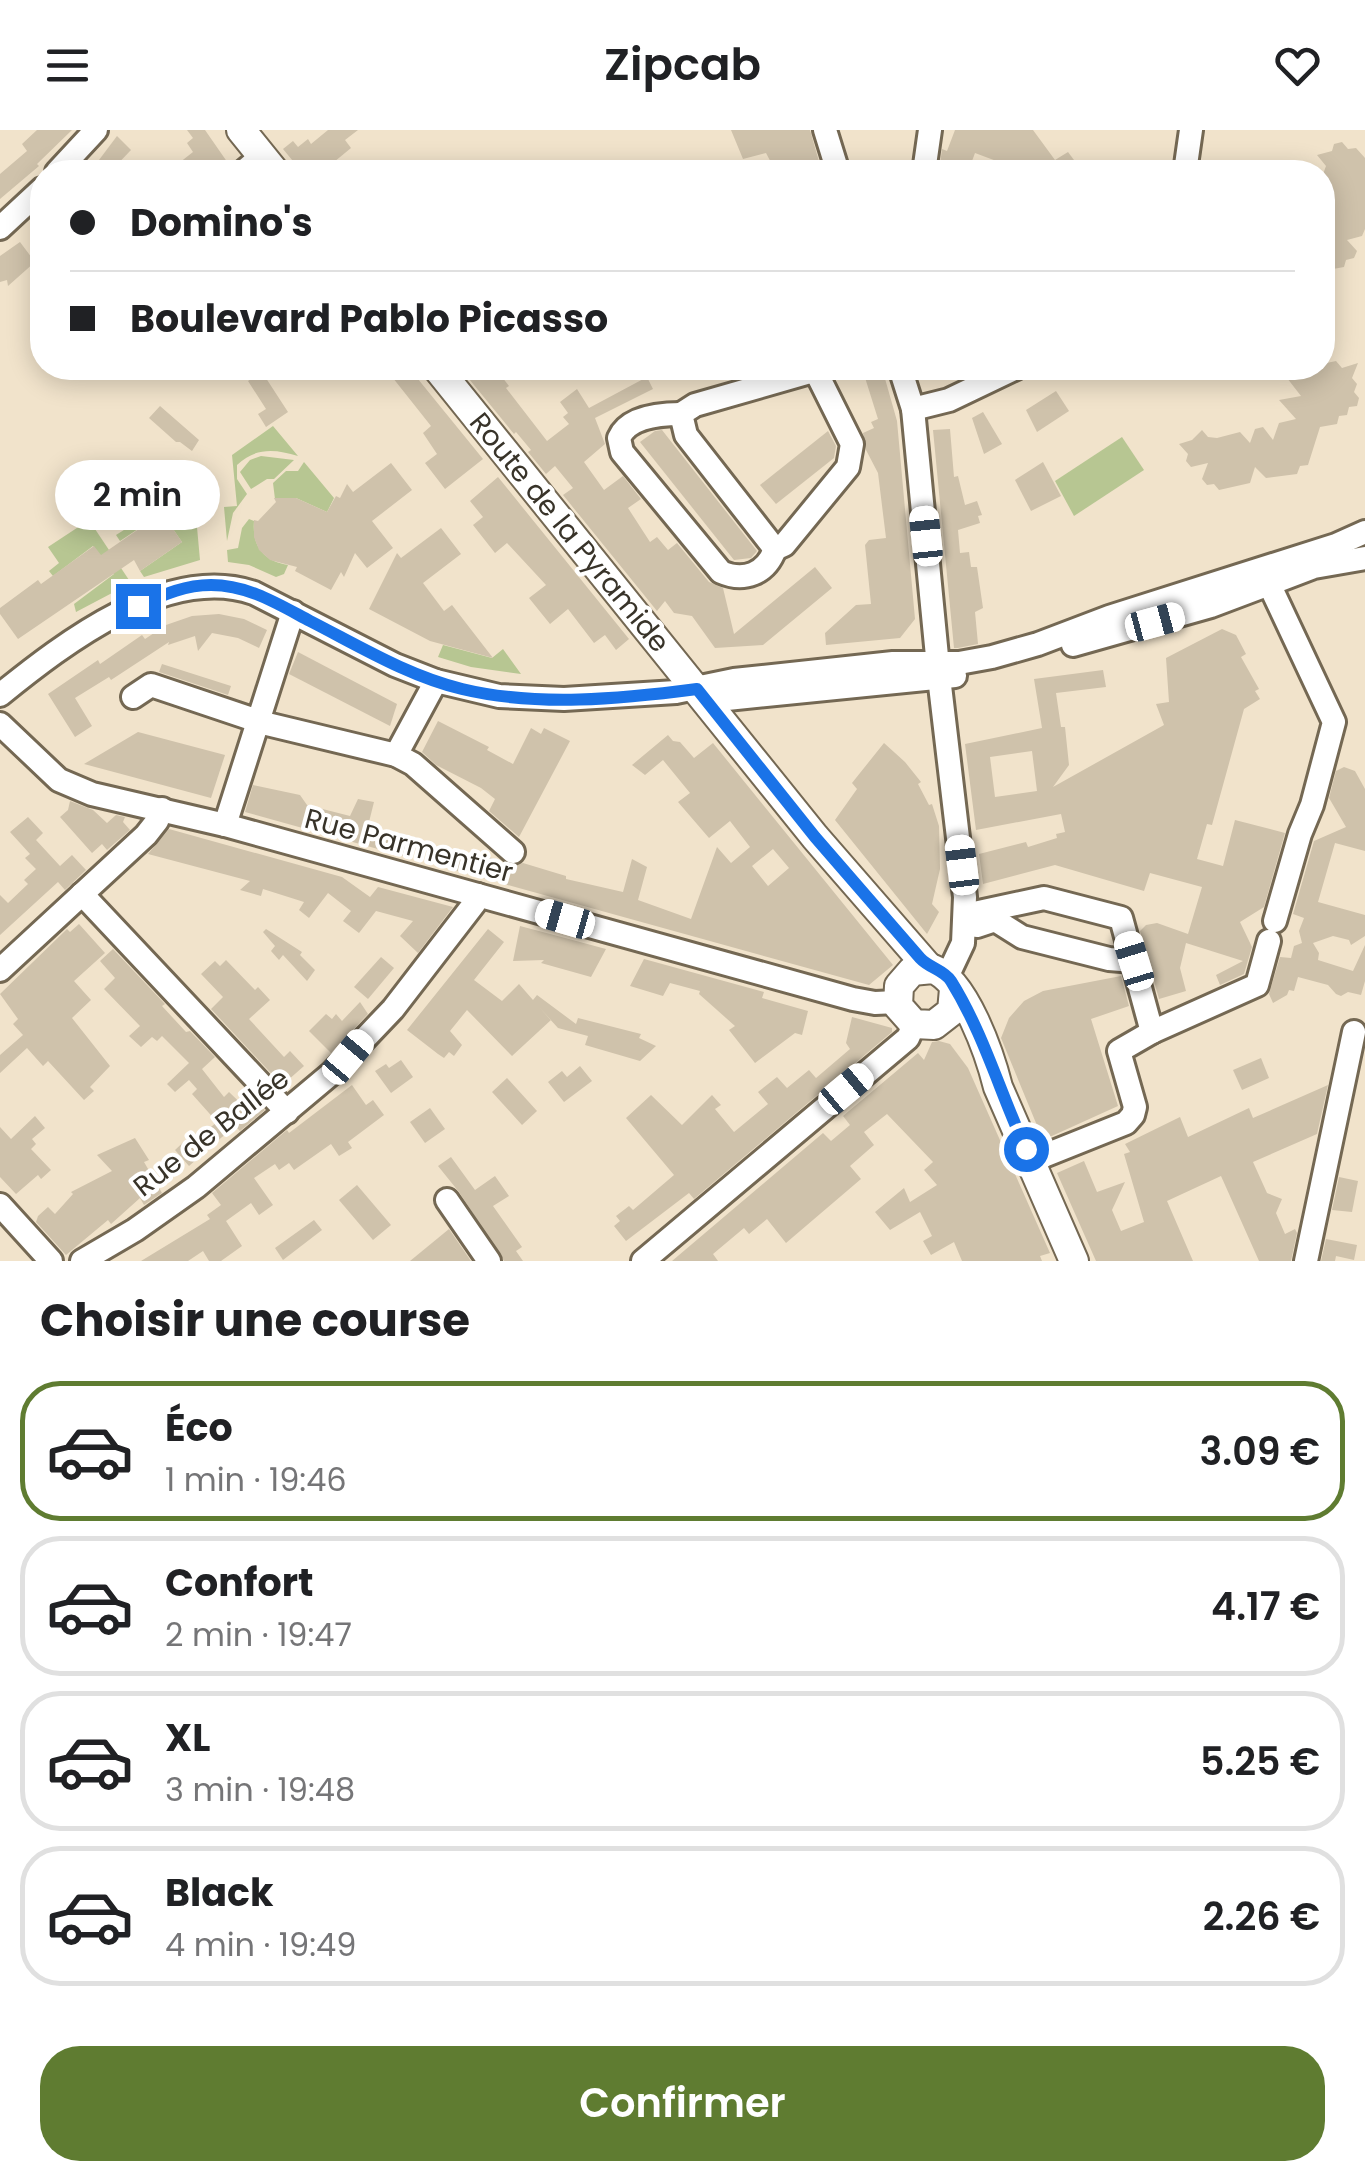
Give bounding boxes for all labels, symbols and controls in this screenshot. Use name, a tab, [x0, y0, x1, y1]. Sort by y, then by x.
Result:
text: Zipcab	[604, 33, 761, 96]
icon: menu	[40, 38, 95, 93]
icon: heart	[1270, 38, 1325, 93]
text: Domino's	[130, 196, 313, 249]
text: Boulevard Pablo Picasso	[130, 292, 608, 345]
street label: Route de la Pyramide	[461, 404, 679, 661]
callout: 2 min	[56, 461, 220, 531]
text: 2 min	[93, 472, 182, 517]
car	[908, 505, 944, 567]
route end	[116, 584, 161, 629]
car	[1122, 600, 1188, 644]
street label: Rue Parmentier	[300, 799, 517, 892]
car	[943, 833, 981, 897]
car	[532, 896, 598, 942]
car	[1111, 928, 1157, 994]
car	[317, 1024, 379, 1090]
car	[813, 1058, 879, 1120]
street label: Rue de Ballée	[125, 1059, 297, 1206]
route start	[1004, 1127, 1049, 1172]
text: Choisir une course	[40, 1289, 470, 1352]
text: Éco	[165, 1401, 233, 1454]
icon: car	[45, 1406, 135, 1496]
text: 3.09 €	[1200, 1425, 1320, 1478]
text: 1 min · 19:46	[165, 1457, 347, 1502]
text: Confort	[165, 1556, 313, 1609]
icon: car	[45, 1561, 135, 1651]
text: 4.17 €	[1211, 1580, 1320, 1633]
text: 2 min · 19:47	[165, 1612, 352, 1657]
text: XL	[165, 1711, 210, 1764]
icon: car	[45, 1716, 135, 1806]
text: 5.25 €	[1200, 1735, 1320, 1788]
text: 3 min · 19:48	[165, 1767, 355, 1812]
text: Black	[165, 1866, 274, 1919]
icon: car	[45, 1871, 135, 1961]
text: 2.26 €	[1203, 1890, 1320, 1943]
text: 4 min · 19:49	[165, 1922, 356, 1967]
button: Confirmer	[40, 2046, 1325, 2161]

